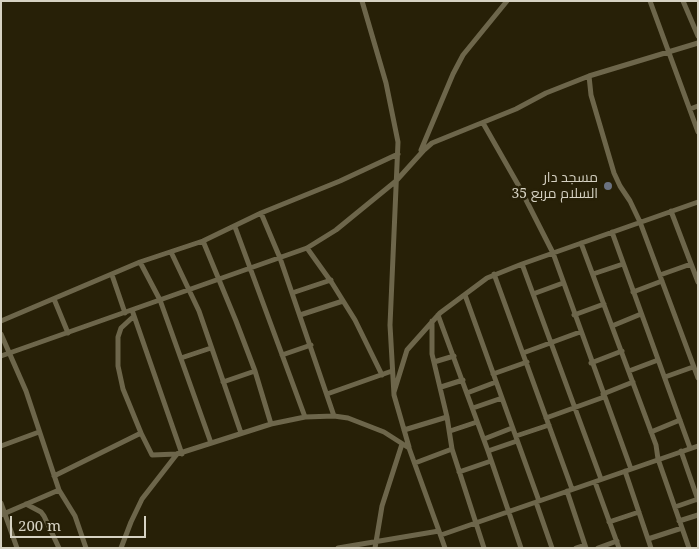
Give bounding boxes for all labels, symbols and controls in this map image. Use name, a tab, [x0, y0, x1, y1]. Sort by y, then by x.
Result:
place label: مسجد دار السلام مربع 35	[511, 170, 598, 202]
marker: مسجد دار السلام مربع 35	[602, 180, 614, 192]
scale bar	[12, 506, 149, 538]
text: 200 m	[18, 515, 61, 535]

